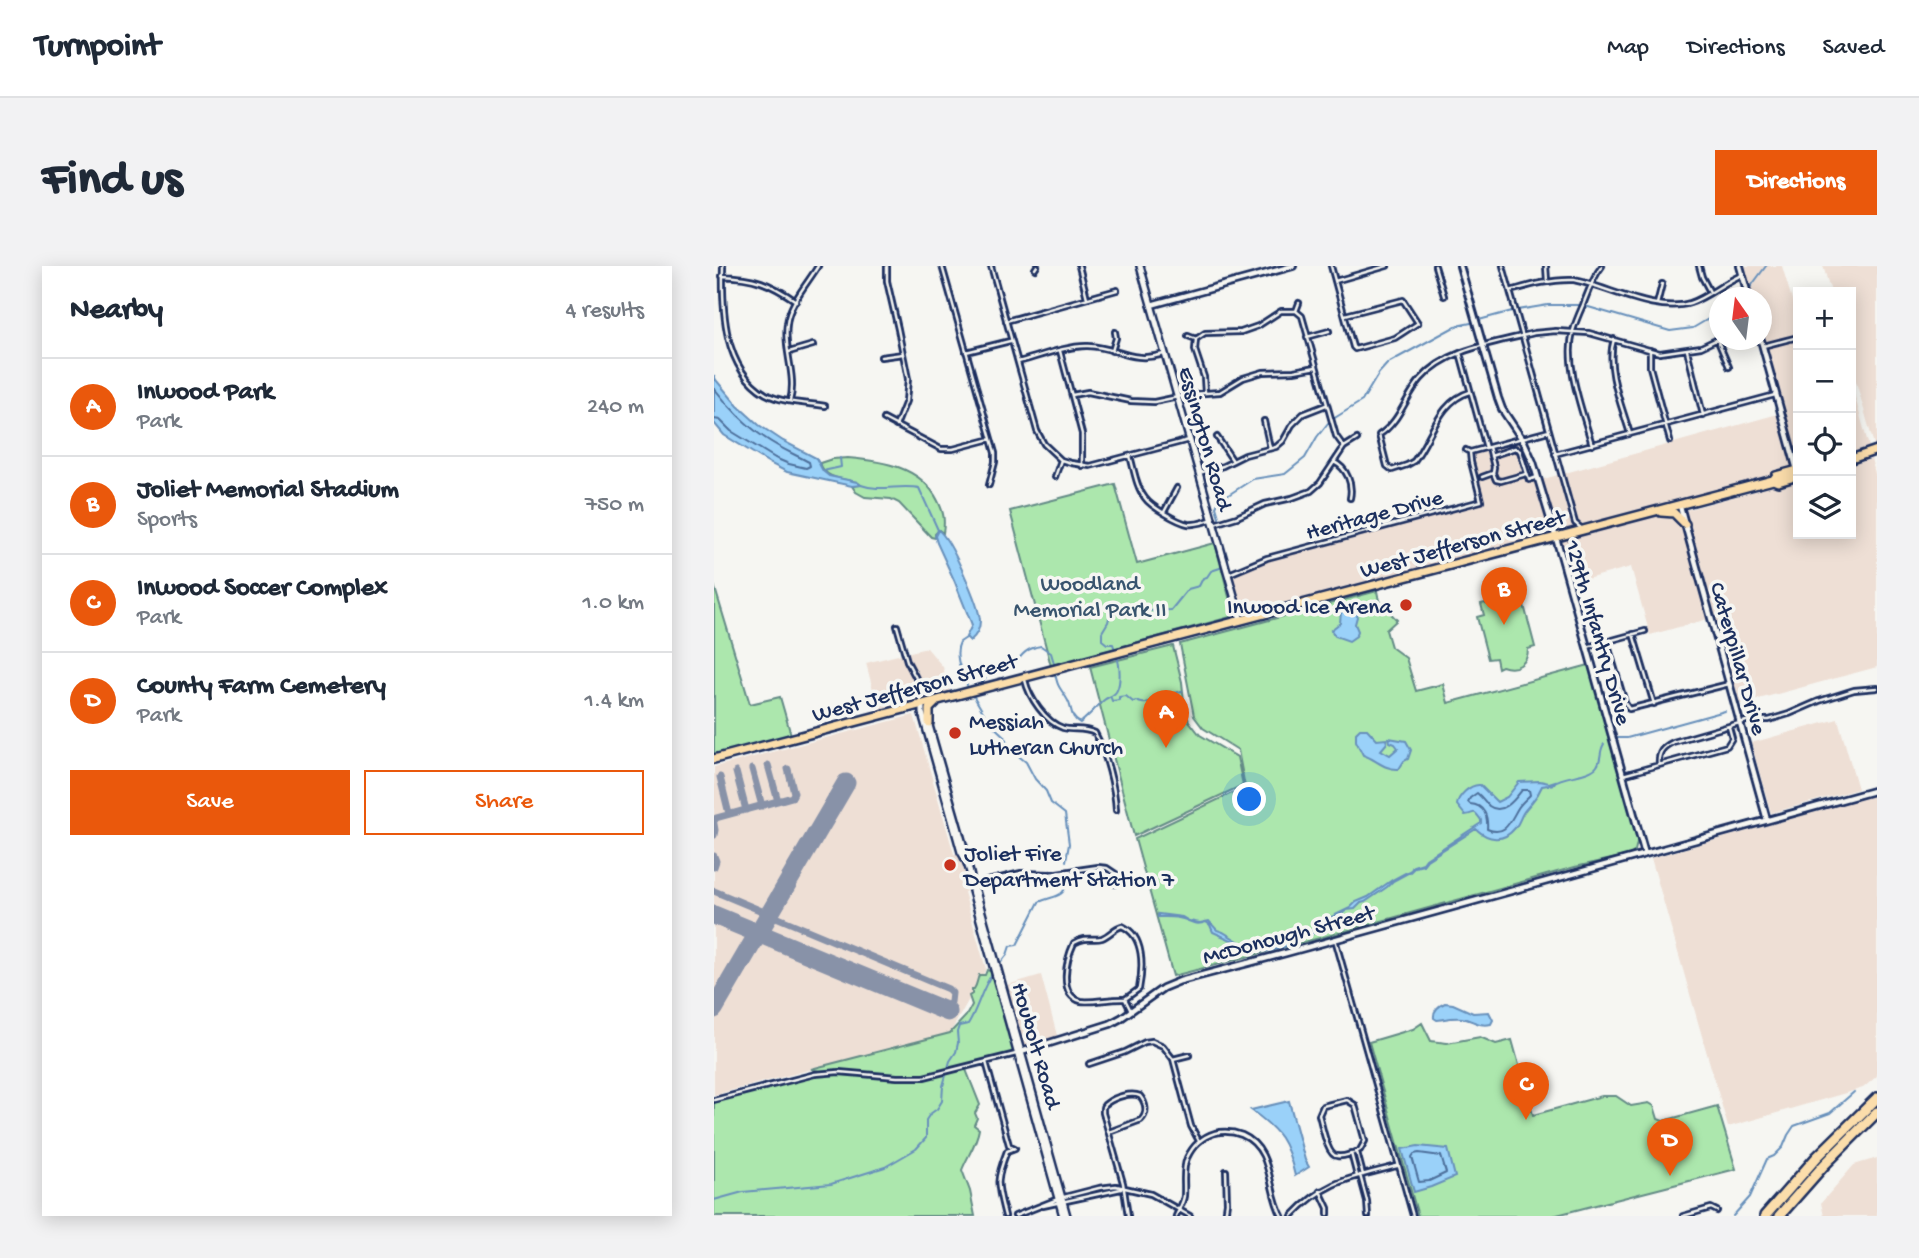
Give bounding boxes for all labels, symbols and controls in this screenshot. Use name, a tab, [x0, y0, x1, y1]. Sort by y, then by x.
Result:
text: Turnpoint	[35, 29, 160, 67]
text: Map	[1607, 34, 1649, 63]
text: Directions	[1687, 34, 1785, 63]
text: Saved	[1823, 34, 1884, 63]
button: Directions	[1715, 150, 1877, 215]
text: Find us	[42, 153, 182, 211]
north arrow	[1709, 287, 1772, 350]
map controls	[1793, 287, 1856, 539]
button: +	[1793, 287, 1856, 350]
text: Nearby	[70, 294, 163, 329]
text: 4 results	[565, 298, 644, 325]
button: −	[1793, 350, 1856, 413]
street label: Essington Road	[1170, 364, 1237, 515]
text: Inwood Park	[137, 378, 274, 409]
text: A	[86, 394, 100, 421]
text: 240 m	[587, 394, 644, 421]
text: Park	[137, 409, 181, 436]
button: locate	[1793, 413, 1856, 476]
text: Joliet Memorial Stadium	[137, 476, 399, 507]
button: layers	[1793, 476, 1856, 539]
street label: Heritage Drive	[1303, 485, 1447, 548]
text: B	[87, 492, 99, 519]
text: 750 m	[585, 492, 644, 519]
street label: West Jefferson Street	[1358, 505, 1570, 586]
text: Sports	[137, 507, 197, 534]
street label: 129th Infantry Drive	[1557, 537, 1636, 730]
pin: B	[1481, 567, 1527, 625]
park label: Woodland Memorial Park II	[1014, 572, 1166, 625]
text: Inwood Soccer Complex	[137, 574, 388, 605]
street label: Caterpillar Drive	[1702, 580, 1772, 739]
text: C	[87, 590, 99, 617]
text: 1.0 km	[582, 590, 644, 617]
place label: Inwood Ice Arena	[1227, 595, 1393, 622]
marker: Inwood Ice Arena	[1398, 597, 1414, 613]
text: Park	[137, 605, 181, 632]
street label: West Jefferson Street	[810, 649, 1022, 730]
text: County Farm Cemetery	[137, 672, 386, 703]
text: D	[86, 688, 101, 715]
text: 1.4 km	[585, 688, 644, 715]
pin: A	[1143, 690, 1189, 748]
text: Park	[137, 703, 181, 730]
place label: Messiah Lutheran Church	[969, 710, 1123, 763]
marker: Messiah Lutheran Church	[947, 725, 963, 741]
button: Save	[70, 770, 350, 835]
button: Share	[364, 770, 644, 835]
your location	[1232, 782, 1266, 816]
place label: Joliet Fire Department Station 7	[962, 842, 1175, 895]
marker: Joliet Fire Department Station 7	[942, 857, 958, 873]
street label: McDonough Street	[1200, 900, 1379, 972]
street label: Houbolt Road	[1004, 980, 1066, 1114]
pin: C	[1503, 1062, 1549, 1120]
pin: D	[1647, 1118, 1693, 1176]

